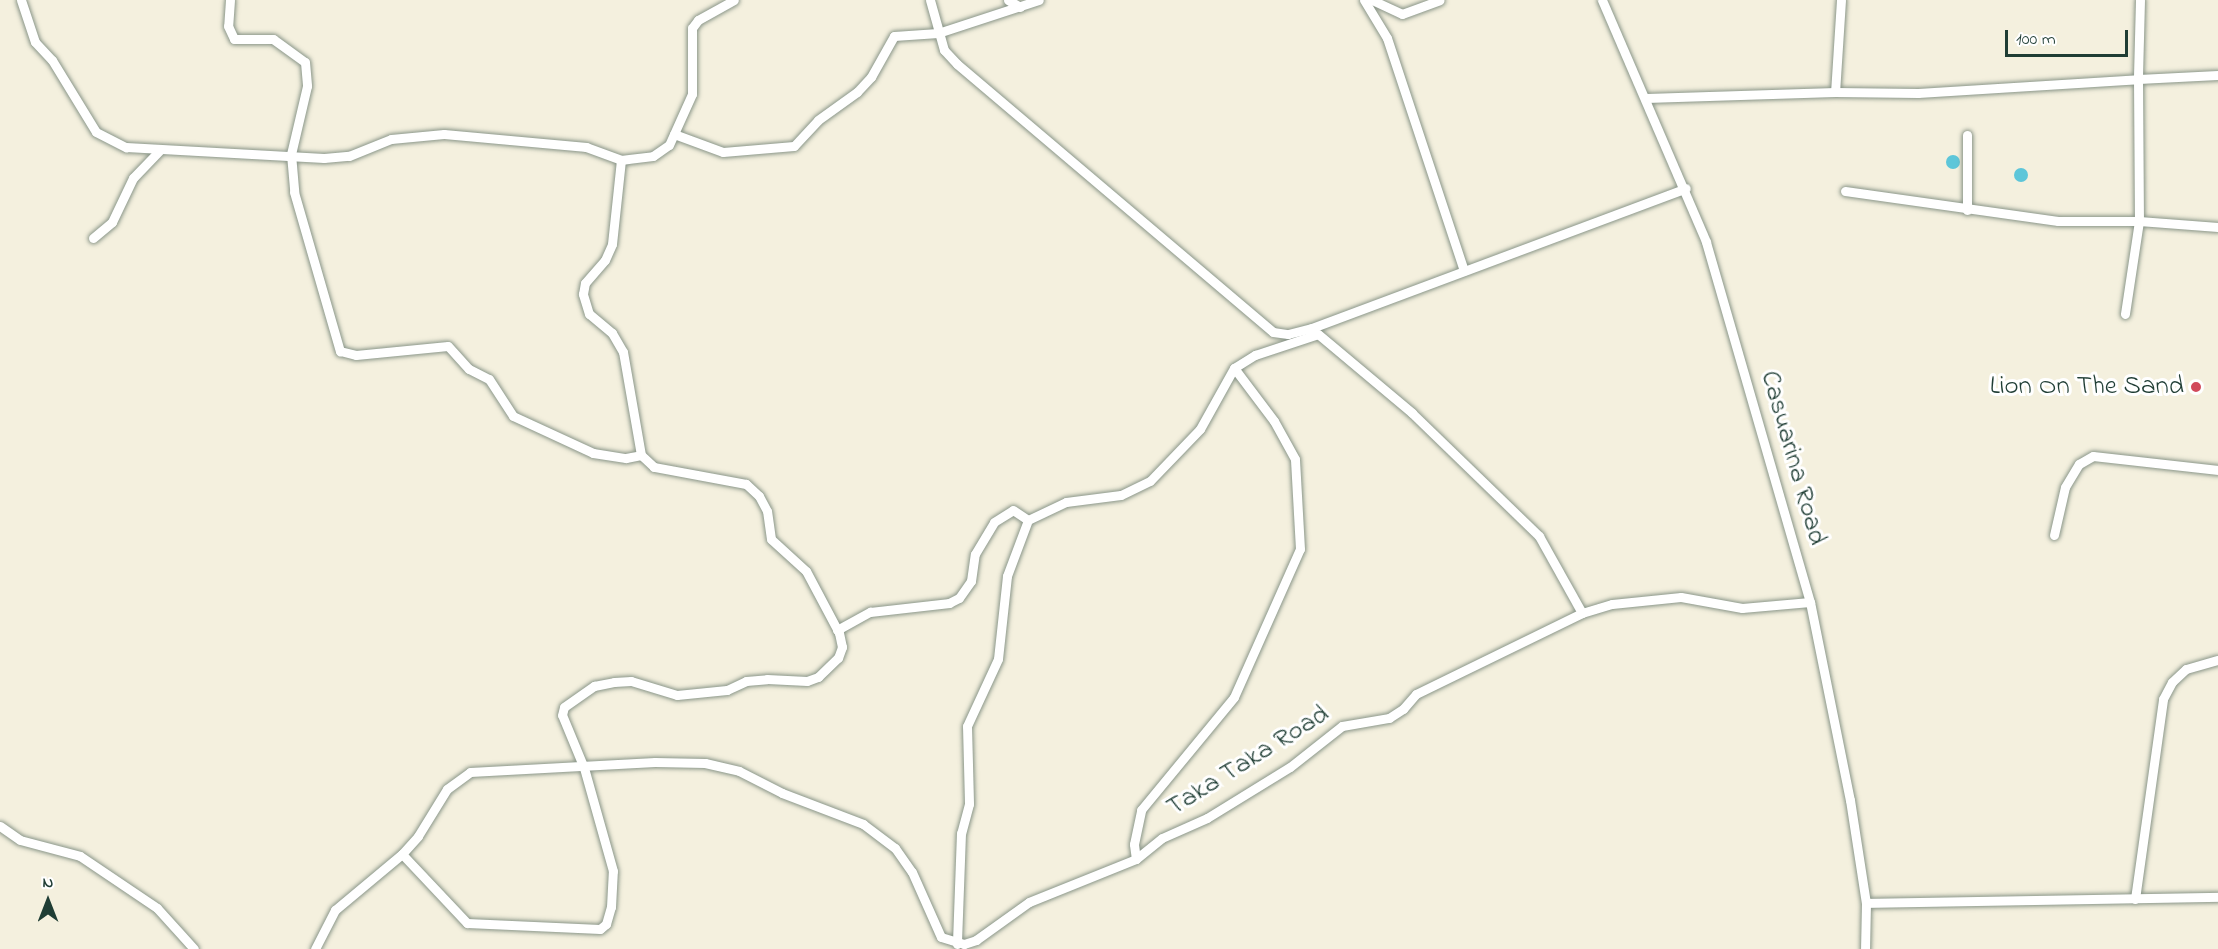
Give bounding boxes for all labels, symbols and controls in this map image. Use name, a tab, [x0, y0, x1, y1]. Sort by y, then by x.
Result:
scale bar	[2008, 18, 2131, 56]
text: 100 m	[2016, 27, 2056, 53]
street label: Casuarina Road	[1753, 367, 1833, 549]
place label: Lion On The Sand	[1990, 371, 2184, 403]
marker: Lion On The Sand	[2189, 380, 2203, 394]
street label: Taka Taka Road	[1161, 698, 1335, 824]
north arrow	[18, 871, 78, 931]
text: N	[43, 871, 53, 895]

